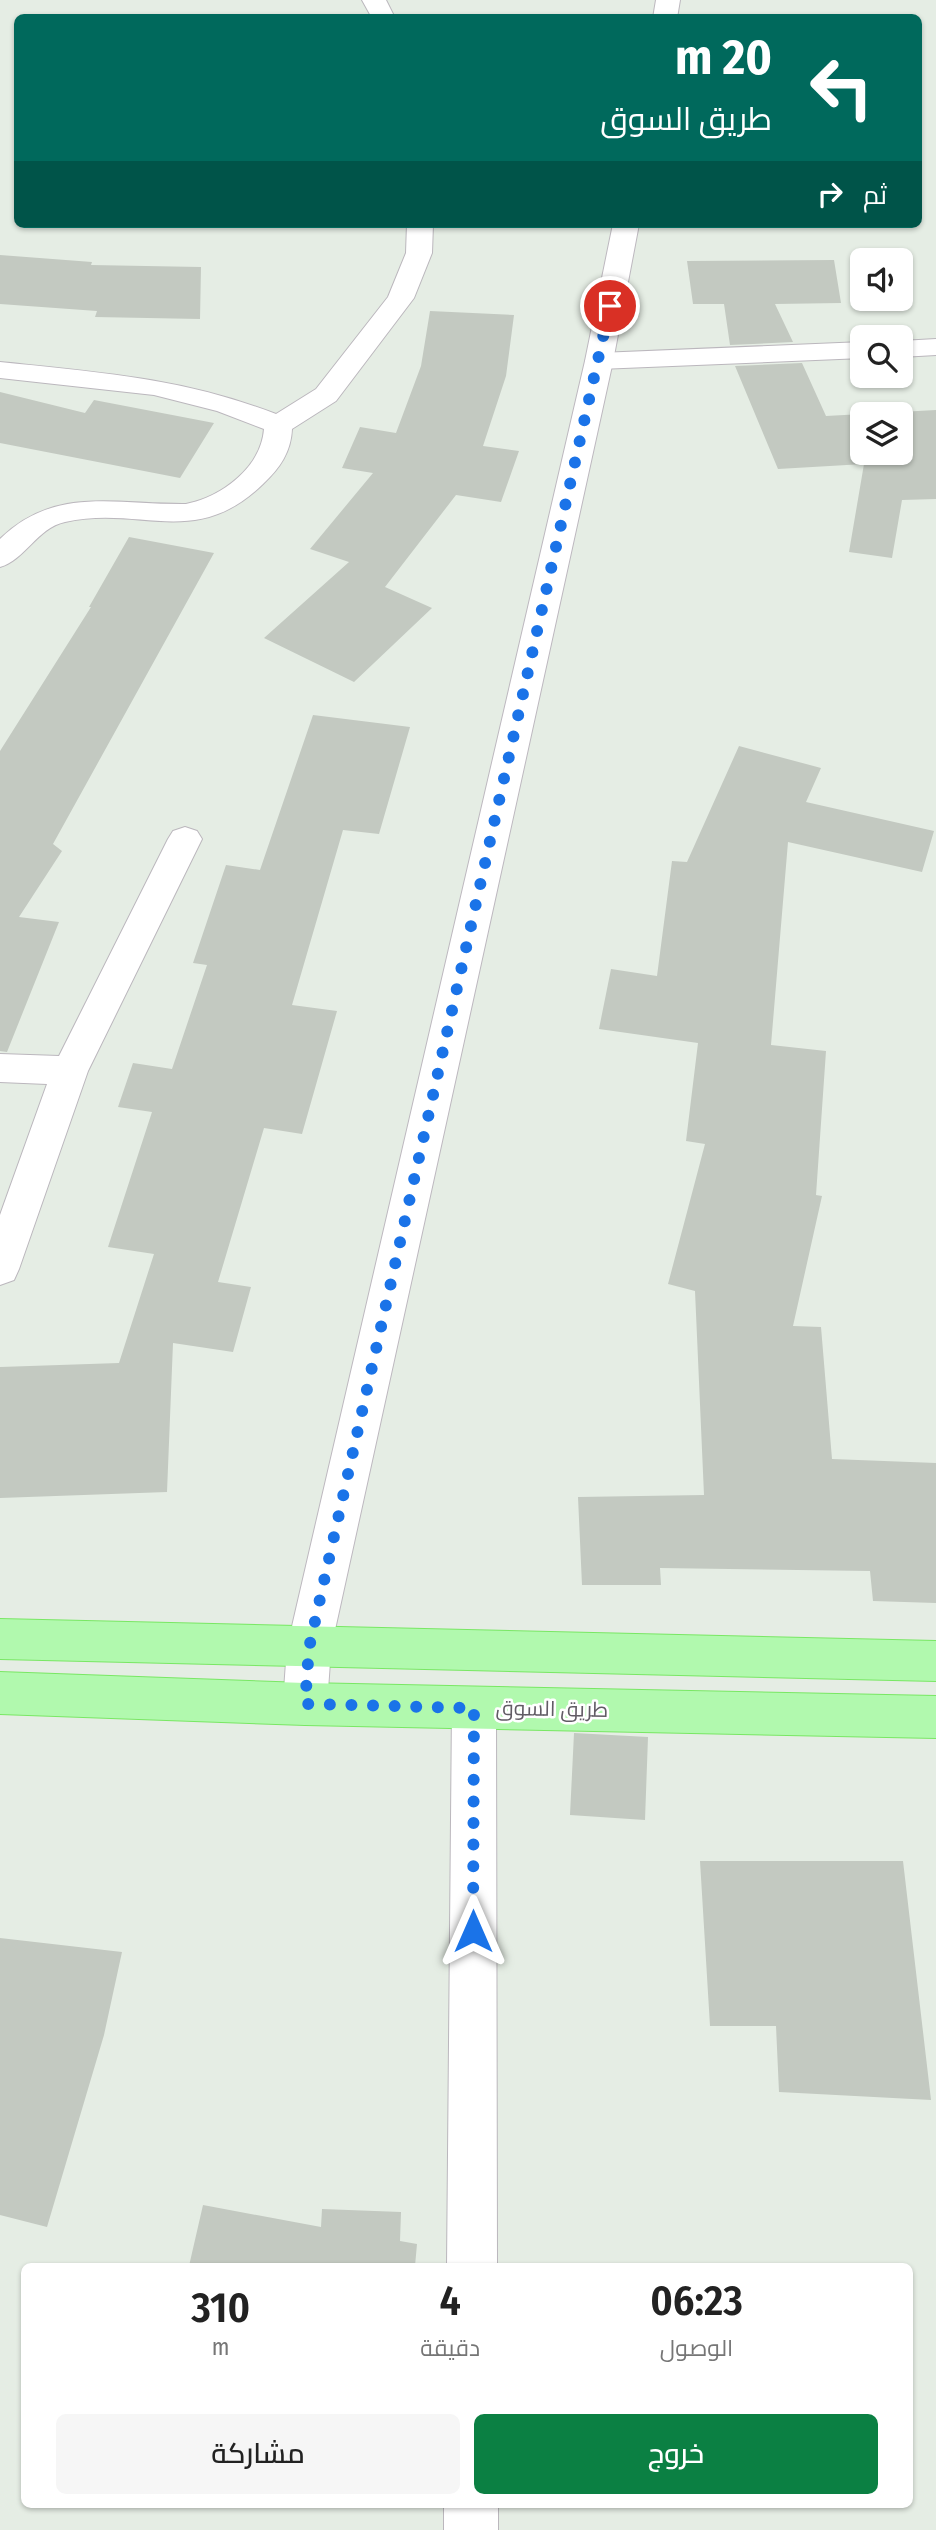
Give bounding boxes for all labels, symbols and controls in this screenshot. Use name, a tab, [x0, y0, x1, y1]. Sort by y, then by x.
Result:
text: 20 m	[675, 28, 772, 87]
icon: left	[796, 42, 887, 133]
text: طريق السوق	[600, 100, 772, 138]
icon: right	[811, 175, 849, 213]
text: ثم	[863, 180, 887, 211]
map controls	[850, 248, 913, 465]
button: sound	[850, 248, 913, 311]
pin	[580, 276, 640, 336]
icon: arrive	[591, 287, 629, 325]
button: search	[850, 325, 913, 388]
button: layers	[850, 402, 913, 465]
street label: طريق السوق	[495, 1695, 609, 1723]
position arrow	[436, 1894, 510, 1968]
text: 4	[439, 2276, 461, 2326]
text: 06:23	[650, 2276, 743, 2326]
text: 310	[191, 2283, 250, 2333]
text: m	[212, 2333, 229, 2361]
text: دقيقة	[420, 2334, 480, 2362]
text: الوصول	[660, 2334, 733, 2362]
button: مشاركة	[56, 2414, 460, 2494]
button: خروج	[474, 2414, 878, 2494]

